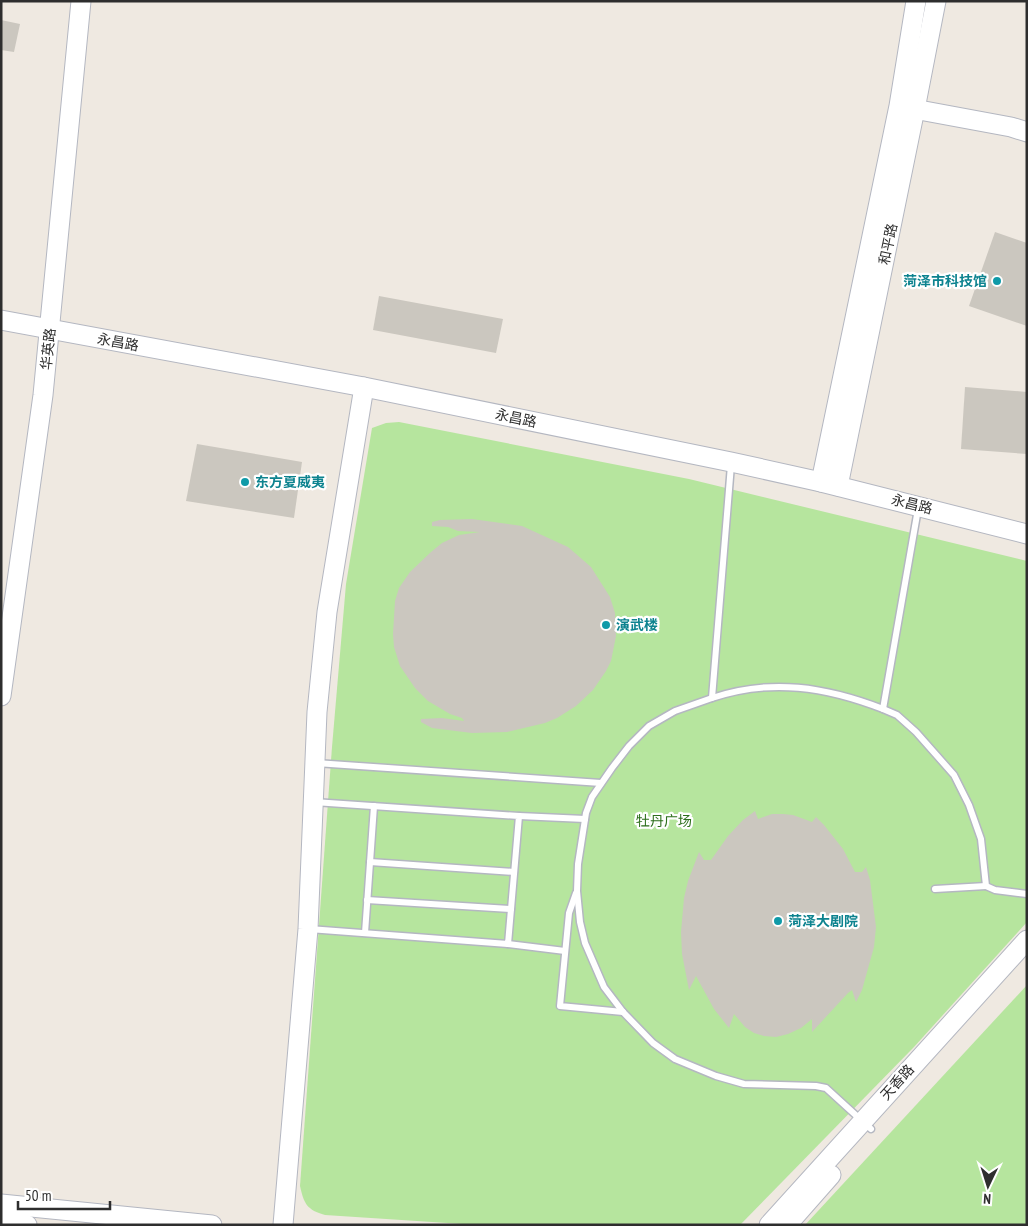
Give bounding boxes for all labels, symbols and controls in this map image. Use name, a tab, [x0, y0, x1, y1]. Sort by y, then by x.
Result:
street label: 和平路	[875, 222, 901, 266]
place label: 菏泽市科技馆	[903, 272, 987, 290]
marker: 菏泽市科技馆	[991, 275, 1003, 287]
street label: 华英路	[37, 327, 59, 371]
street label: 永昌路	[96, 329, 140, 355]
street label: 永昌路	[494, 405, 538, 431]
place label: 东方夏威夷	[255, 473, 325, 491]
marker: 东方夏威夷	[239, 476, 251, 488]
street label: 永昌路	[889, 490, 935, 518]
place label: 演武楼	[616, 616, 658, 634]
marker: 演武楼	[600, 619, 612, 631]
park label: 牡丹广场	[636, 812, 692, 830]
place label: 菏泽大剧院	[788, 912, 858, 930]
marker: 菏泽大剧院	[772, 915, 784, 927]
street label: 天香路	[876, 1060, 918, 1104]
north arrow	[963, 1161, 1013, 1211]
scale bar	[18, 1178, 110, 1210]
text: 50 m	[25, 1186, 51, 1205]
text: N	[983, 1190, 991, 1208]

